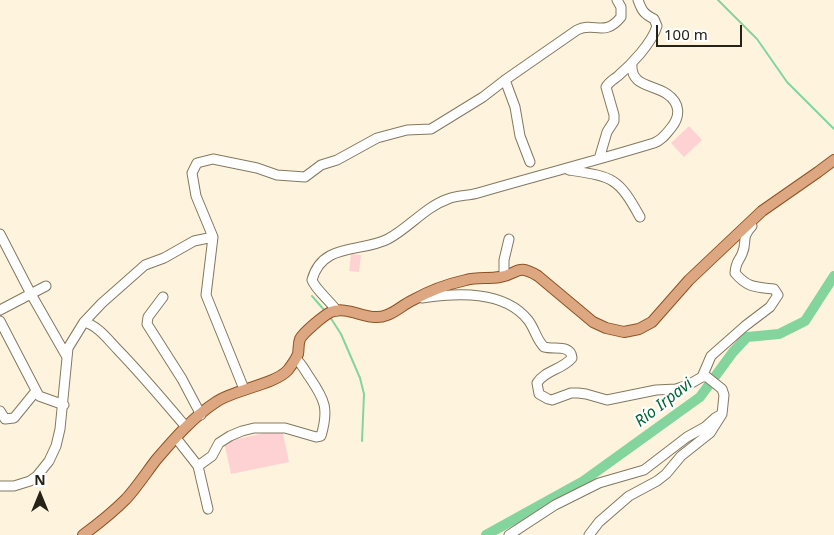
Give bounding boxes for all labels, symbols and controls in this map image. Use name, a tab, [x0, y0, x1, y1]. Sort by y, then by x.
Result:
scale bar	[659, 15, 745, 47]
text: 100 m	[664, 24, 708, 44]
water label: Río Irpavi	[631, 375, 697, 431]
north arrow	[15, 470, 65, 520]
text: N	[34, 470, 46, 489]

